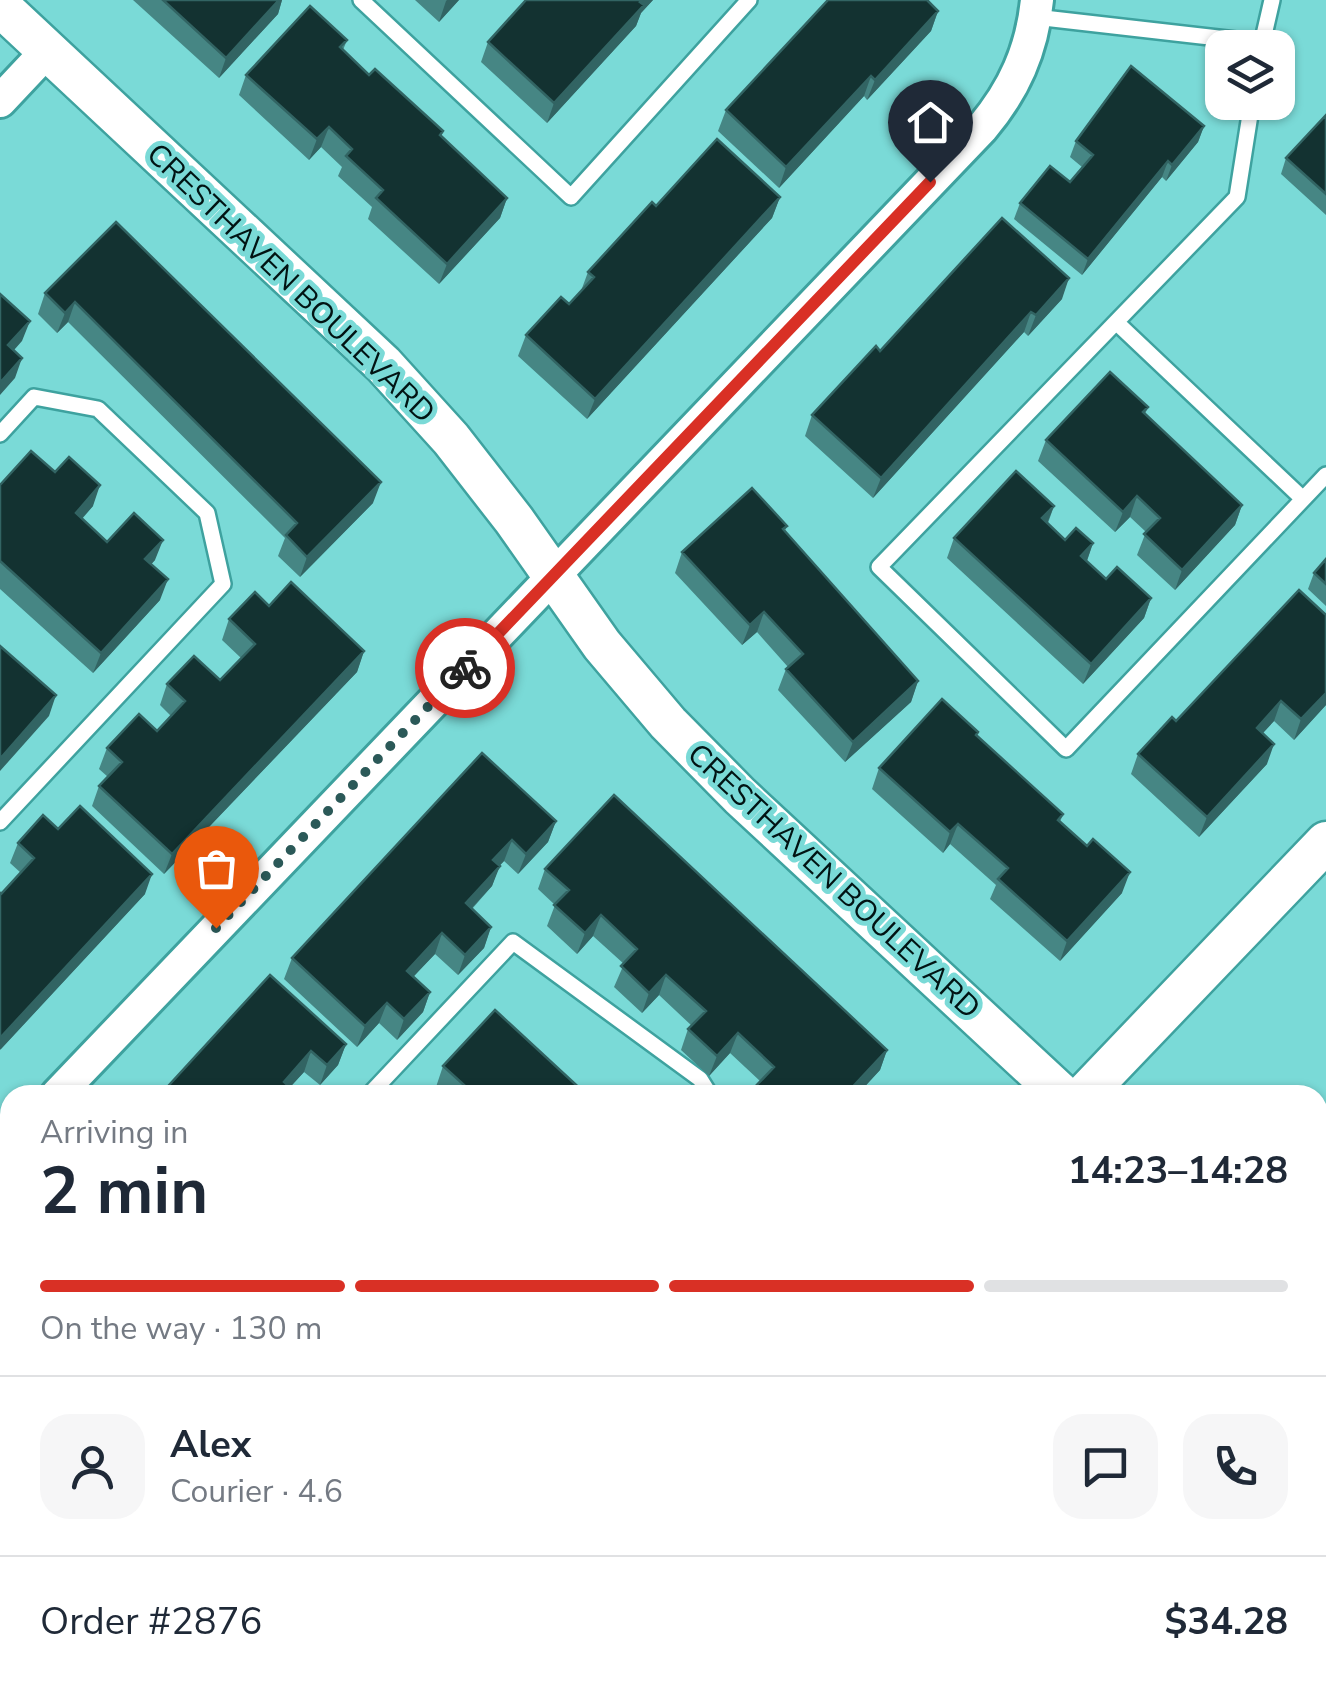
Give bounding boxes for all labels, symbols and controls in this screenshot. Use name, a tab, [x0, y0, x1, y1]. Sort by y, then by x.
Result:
map controls	[1205, 30, 1295, 120]
button: layers	[1205, 30, 1295, 120]
pin	[888, 80, 973, 183]
icon: home	[903, 95, 958, 150]
street label: CRESTHAVEN BOULEVARD	[137, 134, 444, 432]
courier	[415, 618, 515, 718]
icon: bike	[438, 641, 493, 696]
street label: CRESTHAVEN BOULEVARD	[678, 735, 989, 1028]
pin	[174, 826, 259, 929]
icon: bag	[189, 841, 244, 896]
text: Arriving in	[40, 1111, 188, 1154]
text: 14:23–14:28	[1068, 1145, 1288, 1196]
text: 2 min	[40, 1147, 208, 1236]
text: On the way · 130 m	[40, 1307, 322, 1350]
button: person	[40, 1414, 145, 1519]
button: chat	[1053, 1414, 1158, 1519]
button: phone	[1183, 1414, 1288, 1519]
text: Alex	[170, 1419, 251, 1470]
text: Courier · 4.6	[170, 1470, 343, 1513]
text: Order #2876	[40, 1596, 262, 1647]
text: $34.28	[1165, 1596, 1288, 1647]

